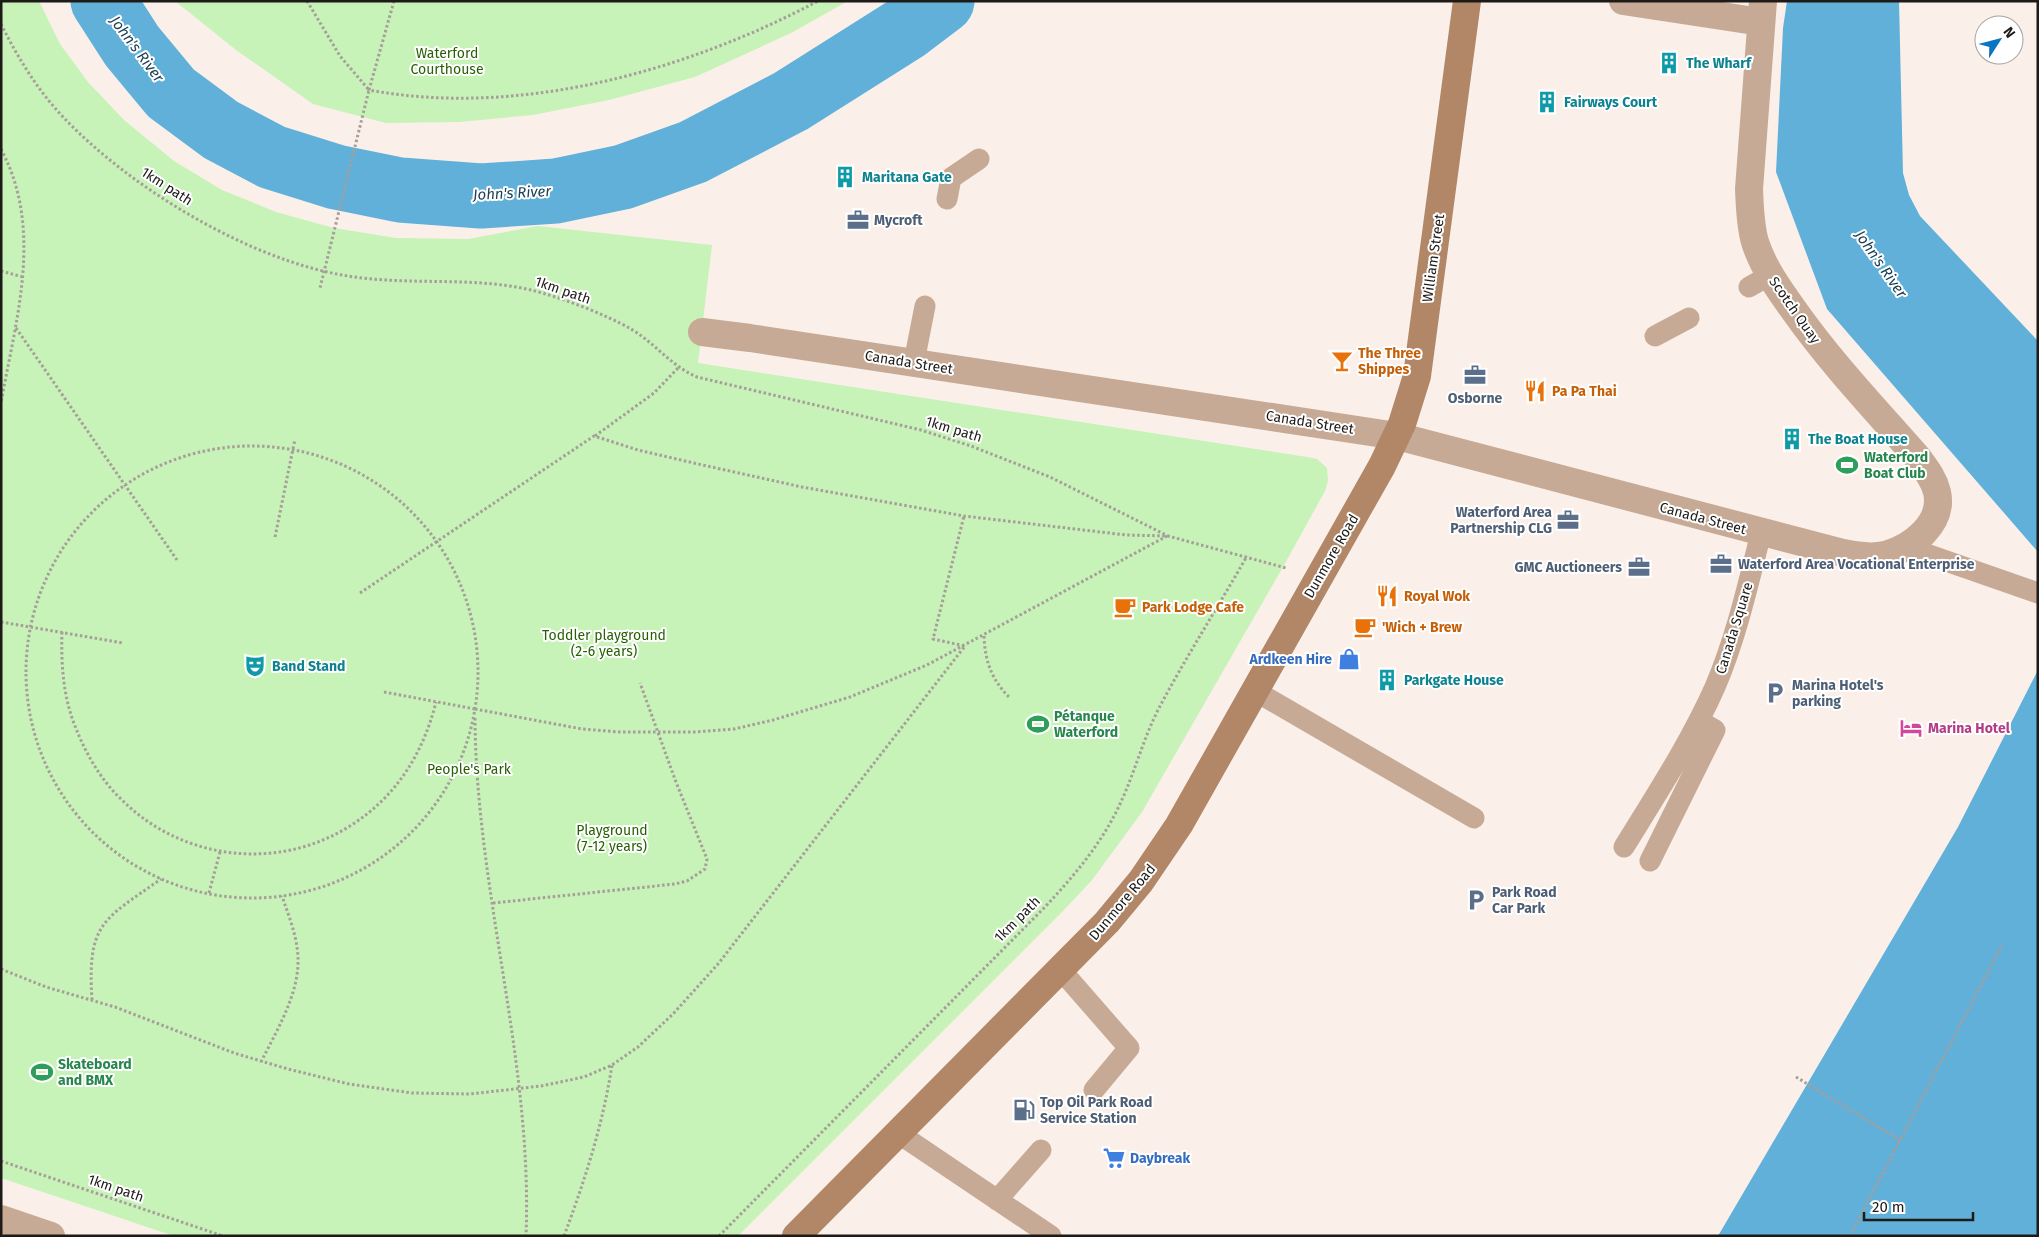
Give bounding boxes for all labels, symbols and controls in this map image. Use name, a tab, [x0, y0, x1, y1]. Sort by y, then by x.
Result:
water label: John's River	[106, 12, 168, 87]
north arrow	[1974, 15, 2024, 65]
text: N	[2000, 24, 2019, 41]
park label: Waterford Courthouse	[410, 45, 484, 78]
building icon: The Wharf	[1656, 50, 1682, 76]
place label: The Wharf	[1686, 55, 1753, 72]
building icon: Fairways Court	[1534, 89, 1560, 115]
place label: Fairways Court	[1564, 94, 1658, 111]
street label: 1km path	[138, 163, 196, 209]
building icon: Maritana Gate	[832, 164, 858, 190]
place label: Maritana Gate	[862, 169, 952, 186]
water label: John's River	[472, 182, 553, 204]
office icon: Mycroft	[845, 207, 871, 233]
place label: Mycroft	[874, 212, 923, 229]
street label: William Street	[1419, 212, 1448, 303]
water label: John's River	[1851, 226, 1912, 302]
street label: 1km path	[533, 273, 593, 308]
street label: Scotch Quay	[1765, 274, 1824, 347]
place label: The Three Shippes	[1358, 345, 1421, 378]
street label: Canada Street	[864, 347, 955, 378]
bar icon: The Three Shippes	[1329, 348, 1355, 374]
office icon: Osborne	[1462, 362, 1488, 388]
restaurant icon: Pa Pa Thai	[1522, 378, 1548, 404]
place label: Pa Pa Thai	[1552, 383, 1617, 400]
place label: Osborne	[1448, 390, 1502, 407]
street label: Canada Street	[1265, 407, 1356, 438]
street label: 1km path	[924, 413, 984, 446]
building icon: The Boat House	[1779, 426, 1805, 452]
place label: The Boat House	[1808, 431, 1908, 448]
place label: Waterford Boat Club	[1864, 449, 1928, 482]
sports icon: Waterford Boat Club	[1834, 452, 1860, 478]
street label: Canada Street	[1658, 499, 1749, 538]
place label: Waterford Area Partnership CLG	[1450, 504, 1552, 537]
office icon: Waterford Area Partnership CLG	[1555, 507, 1581, 533]
street label: Dunmore Road	[1301, 511, 1362, 601]
office icon: Waterford Area Vocational Enterprise	[1708, 551, 1734, 577]
office icon: GMC Auctioneers	[1626, 554, 1652, 580]
place label: Waterford Area Vocational Enterprise	[1738, 556, 1975, 573]
place label: GMC Auctioneers	[1514, 559, 1622, 576]
street label: Canada Square	[1712, 580, 1757, 676]
restaurant icon: Royal Wok	[1374, 583, 1400, 609]
place label: Royal Wok	[1404, 588, 1470, 605]
cafe icon: Park Lodge Cafe	[1112, 594, 1138, 620]
place label: Park Lodge Cafe	[1142, 599, 1244, 616]
cafe icon: 'Wich + Brew	[1352, 614, 1378, 640]
place label: 'Wich + Brew	[1382, 619, 1463, 636]
park label: Toddler playground (2-6 years)	[542, 627, 666, 660]
shop icon: Ardkeen Hire	[1336, 646, 1362, 672]
place label: Ardkeen Hire	[1249, 651, 1332, 668]
theatre icon: Band Stand	[242, 653, 268, 679]
place label: Band Stand	[272, 658, 346, 675]
building icon: Parkgate House	[1374, 667, 1400, 693]
place label: Parkgate House	[1404, 672, 1504, 689]
place label: Marina Hotel's parking	[1792, 677, 1884, 710]
parking icon: Marina Hotel's parking	[1762, 680, 1788, 706]
place label: Pétanque Waterford	[1054, 708, 1118, 741]
sports icon: Pétanque Waterford	[1025, 711, 1051, 737]
hotel icon: Marina Hotel	[1898, 715, 1924, 741]
place label: Marina Hotel	[1928, 720, 2011, 737]
park label: People's Park	[427, 761, 512, 778]
park label: Playground (7-12 years)	[576, 822, 648, 855]
street label: Dunmore Road	[1086, 861, 1159, 944]
place label: Park Road Car Park	[1492, 884, 1557, 917]
parking icon: Park Road Car Park	[1463, 887, 1489, 913]
street label: 1km path	[991, 893, 1044, 946]
place label: Skateboard and BMX	[58, 1056, 132, 1089]
sports icon: Skateboard and BMX	[29, 1059, 55, 1085]
place label: Top Oil Park Road Service Station	[1040, 1094, 1152, 1127]
fuel station icon: Top Oil Park Road Service Station	[1011, 1097, 1037, 1123]
supermarket icon: Daybreak	[1101, 1145, 1127, 1171]
place label: Daybreak	[1130, 1150, 1190, 1167]
street label: 1km path	[86, 1171, 146, 1206]
scale bar	[1864, 1190, 1973, 1222]
text: 20 m	[1872, 1198, 1905, 1216]

